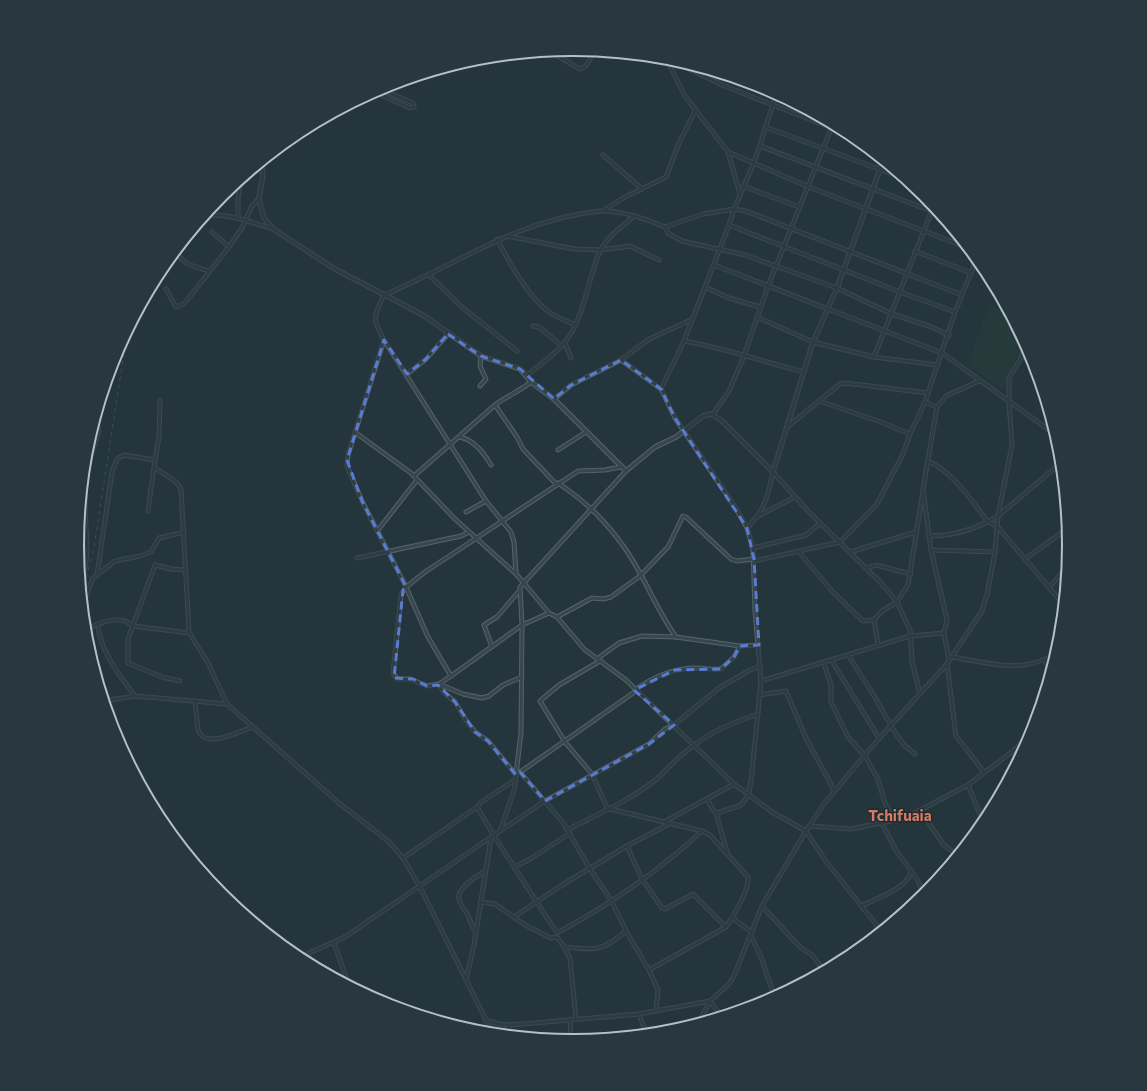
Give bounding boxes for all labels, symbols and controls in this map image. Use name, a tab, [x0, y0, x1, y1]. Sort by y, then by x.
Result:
district label: Tchifuaia	[868, 806, 932, 824]

